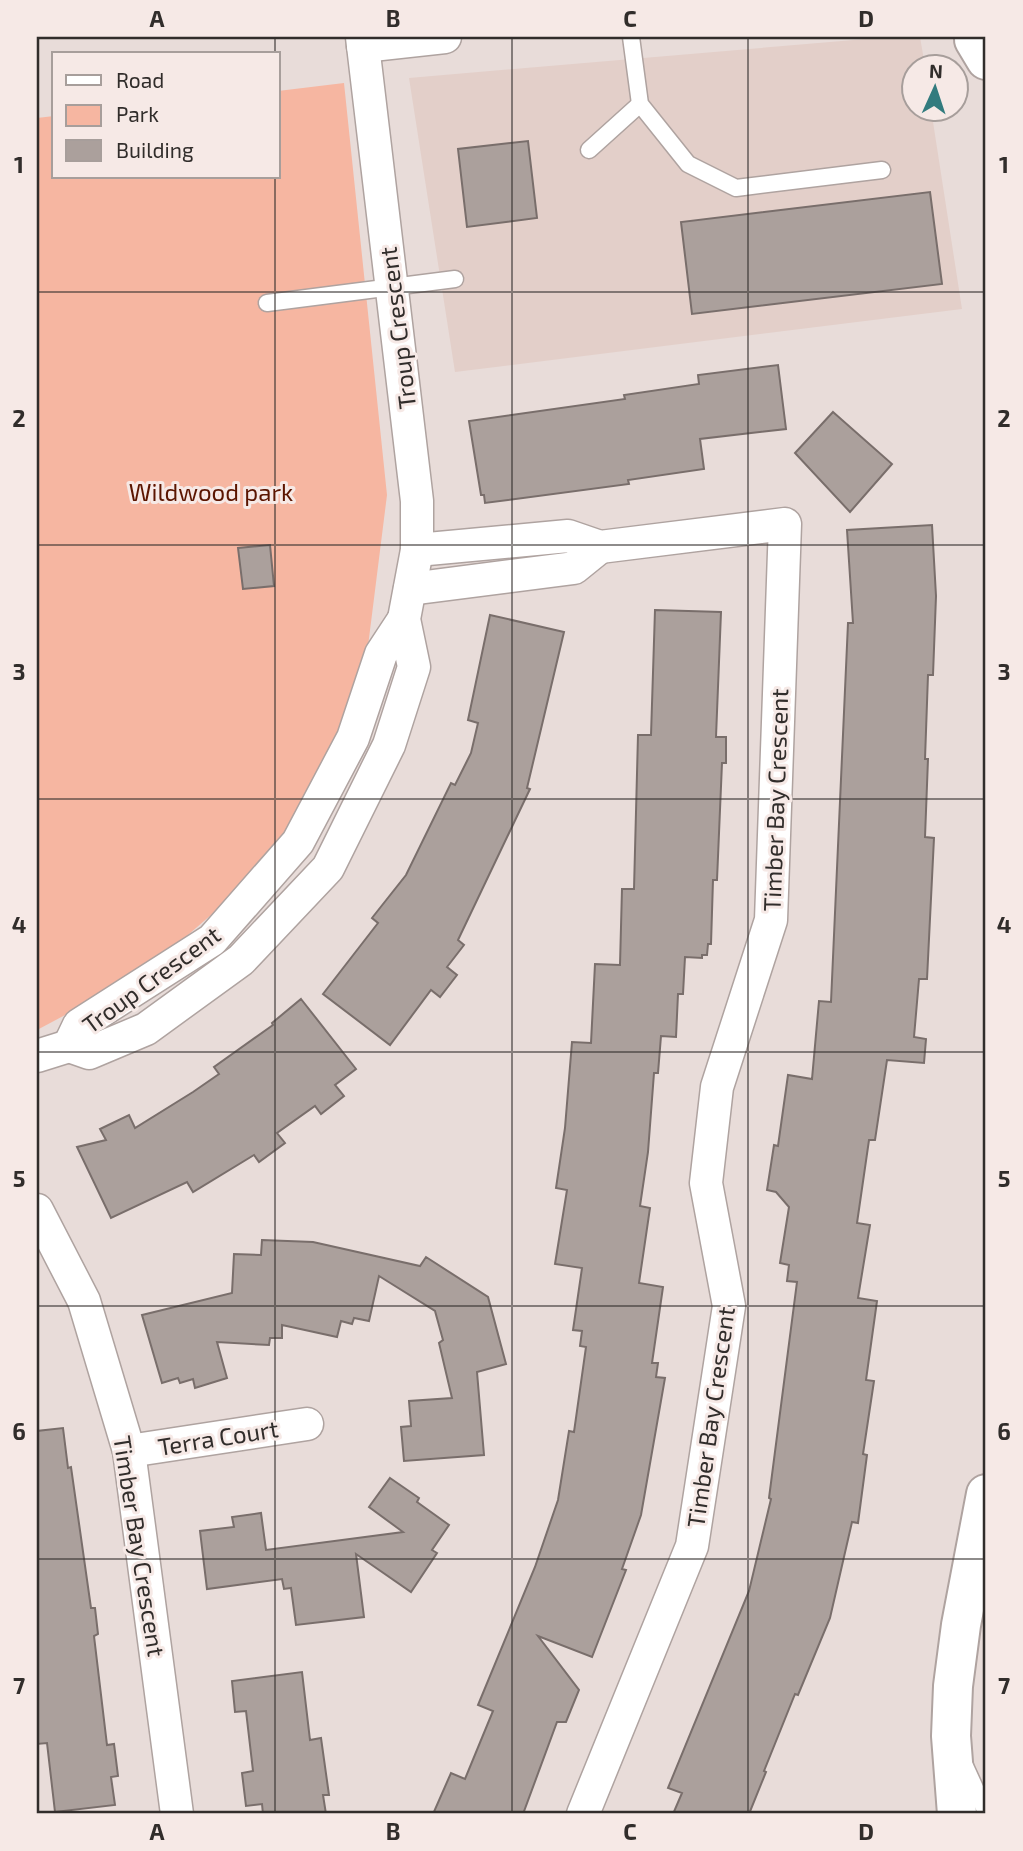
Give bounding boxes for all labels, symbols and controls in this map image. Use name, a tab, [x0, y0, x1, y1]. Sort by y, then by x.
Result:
text: A	[149, 4, 165, 32]
text: B	[386, 4, 400, 32]
text: C	[623, 4, 637, 32]
text: D	[858, 4, 874, 32]
legend	[52, 52, 280, 178]
north arrow	[900, 52, 970, 122]
text: N	[928, 59, 943, 82]
text: Road	[116, 67, 164, 92]
text: Park	[116, 101, 159, 126]
text: Building	[116, 137, 194, 162]
text: 1	[14, 150, 24, 178]
text: 1	[999, 150, 1009, 178]
street label: Troup Crescent	[373, 245, 421, 411]
text: 2	[12, 404, 26, 432]
text: 2	[997, 404, 1011, 432]
park label: Wildwood park	[129, 477, 293, 506]
text: 3	[12, 657, 26, 685]
text: 3	[997, 657, 1011, 685]
street label: Timber Bay Crescent	[757, 688, 793, 912]
text: 4	[12, 910, 26, 938]
text: 4	[997, 910, 1011, 938]
street label: Troup Crescent	[76, 919, 226, 1039]
text: 5	[13, 1164, 25, 1192]
text: 5	[998, 1164, 1010, 1192]
street label: Timber Bay Crescent	[680, 1304, 740, 1530]
street label: Terra Court	[156, 1413, 280, 1461]
text: 6	[12, 1417, 26, 1445]
text: 6	[997, 1417, 1011, 1445]
street label: Timber Bay Crescent	[108, 1434, 172, 1658]
text: 7	[13, 1671, 25, 1699]
text: 7	[998, 1671, 1010, 1699]
text: A	[149, 1817, 165, 1845]
text: B	[386, 1817, 400, 1845]
text: C	[623, 1817, 637, 1845]
text: D	[858, 1817, 874, 1845]

